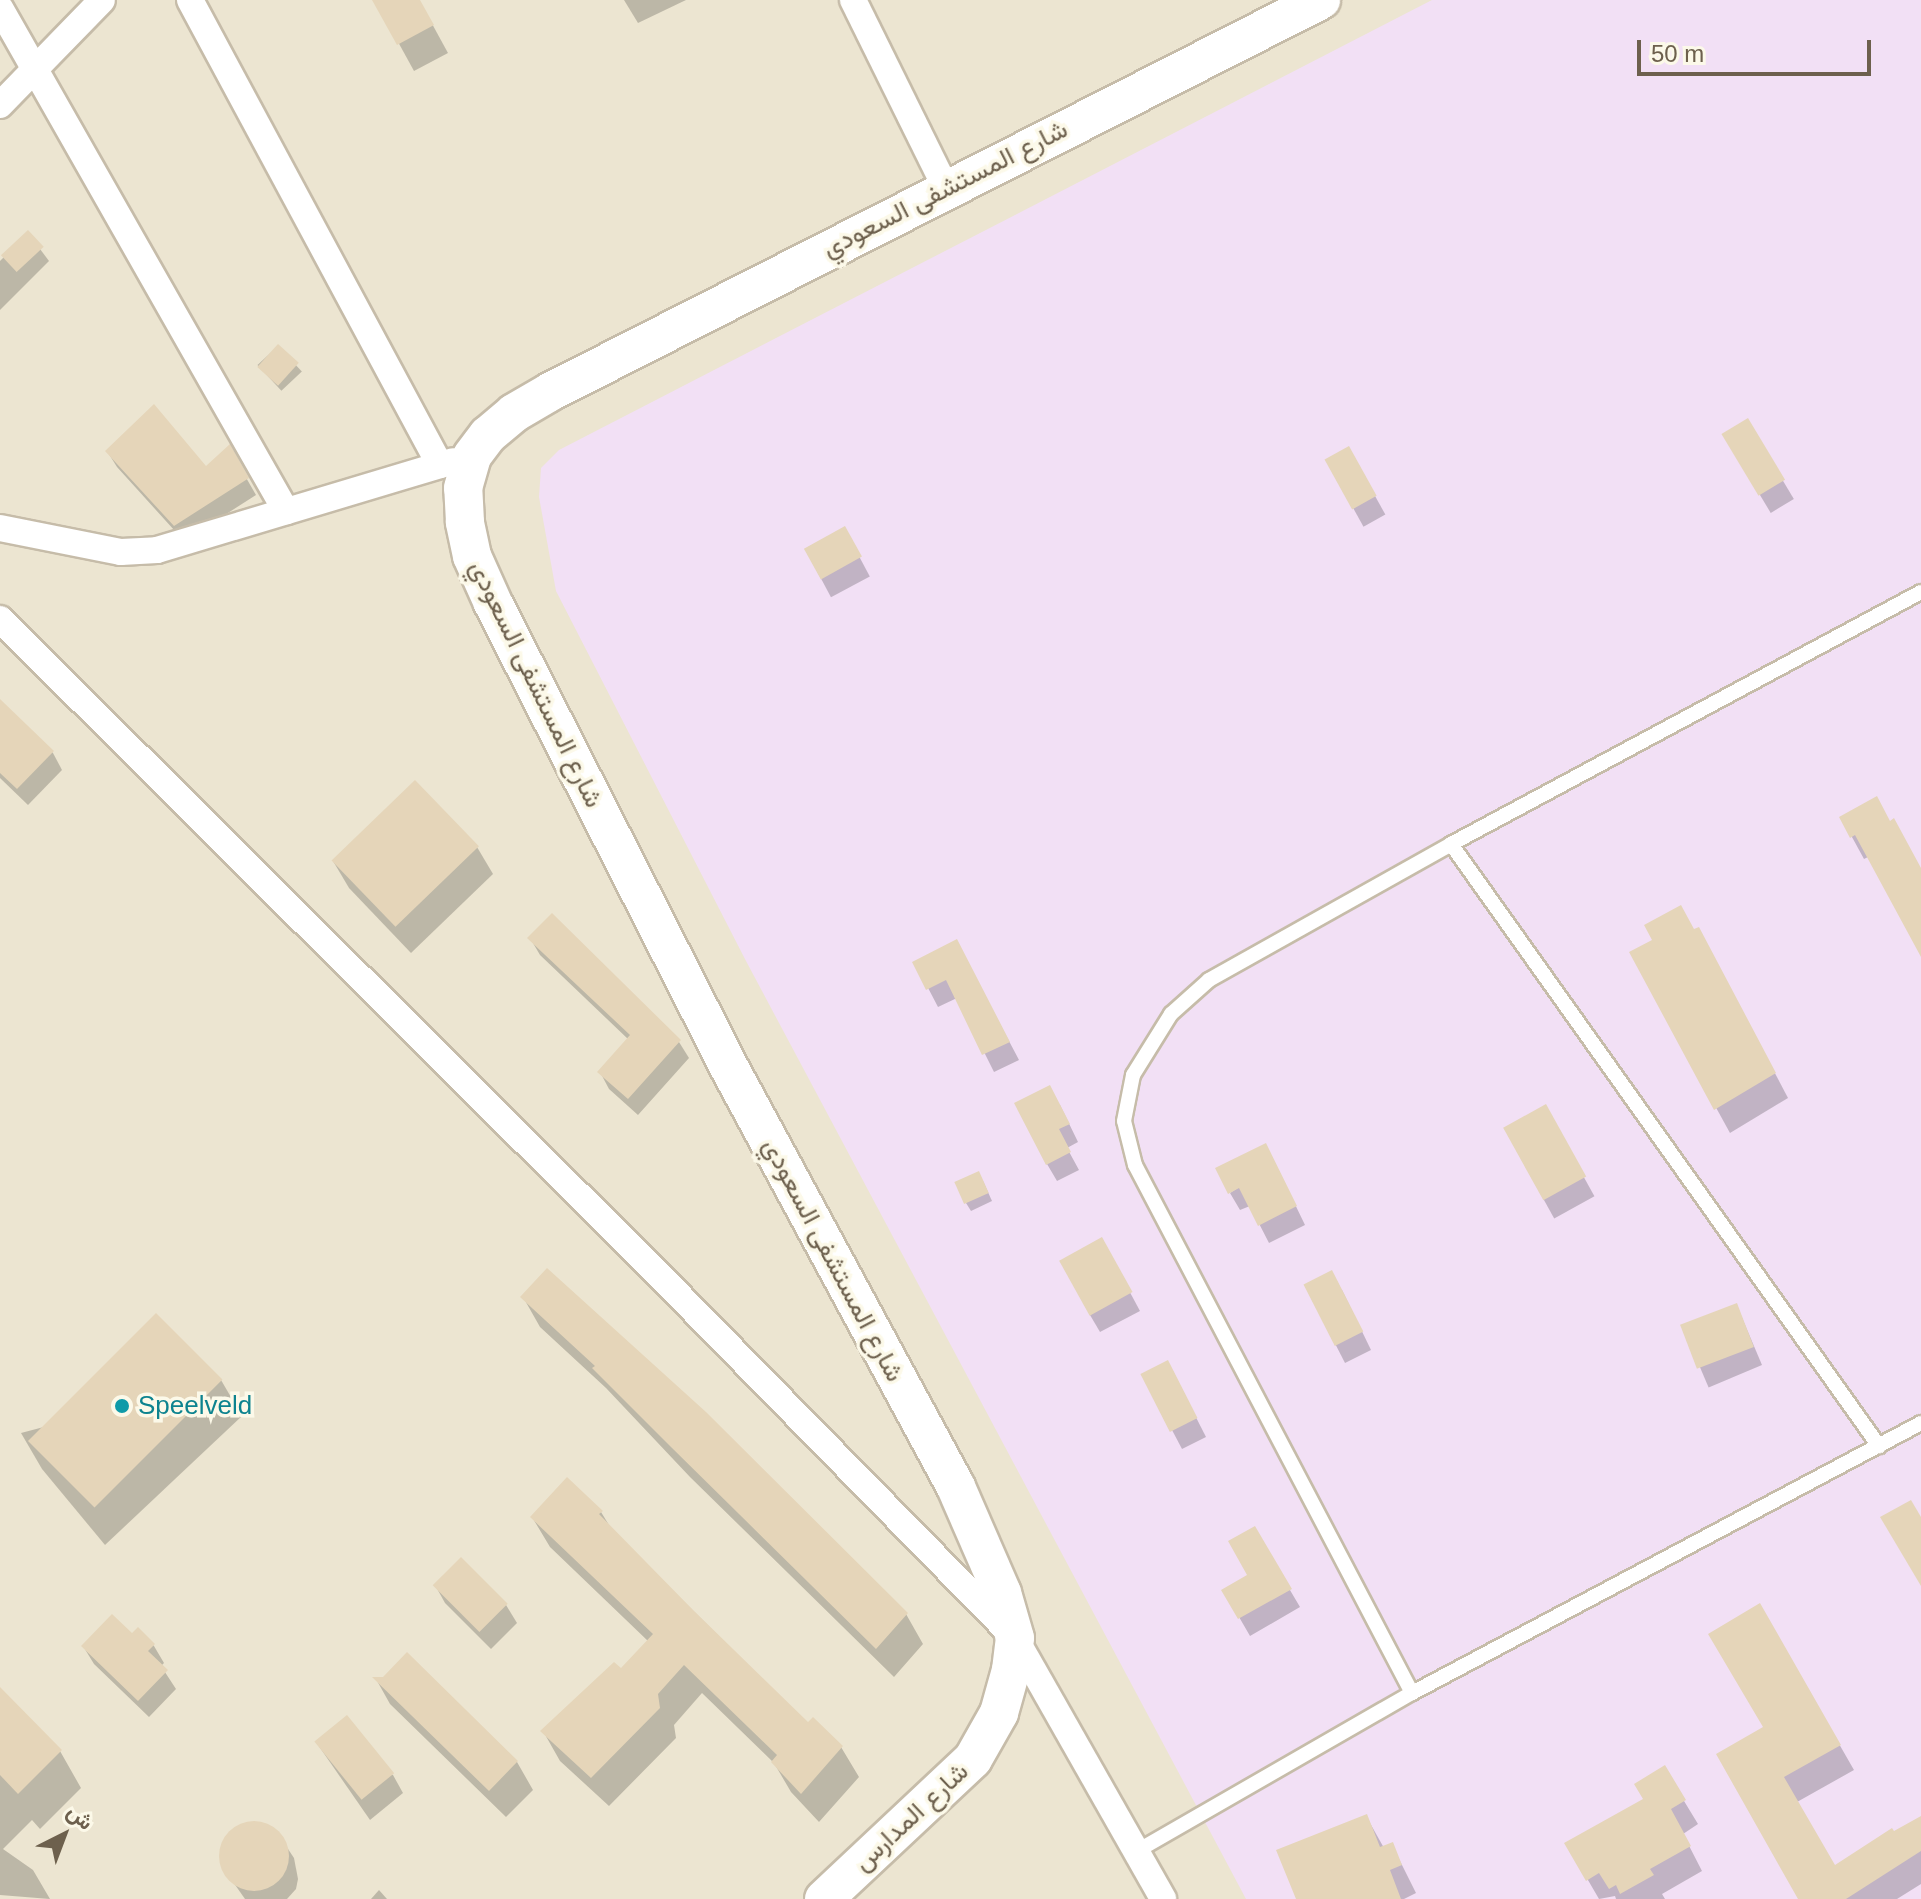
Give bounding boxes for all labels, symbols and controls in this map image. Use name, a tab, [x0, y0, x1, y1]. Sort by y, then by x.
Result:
scale bar	[1641, 24, 1875, 74]
text: 50 m	[1651, 40, 1704, 67]
street label: شارع المستشفى السعودي	[817, 114, 1073, 264]
street label: شارع المستشفى السعودي	[463, 555, 609, 813]
street label: شارع المستشفى السعودي	[756, 1133, 910, 1387]
place label: Speelveld	[138, 1390, 252, 1422]
marker: Speelveld	[113, 1397, 131, 1415]
street label: شارع المدارس	[847, 1756, 975, 1878]
north arrow	[24, 1795, 104, 1875]
text: ش	[62, 1799, 99, 1835]

